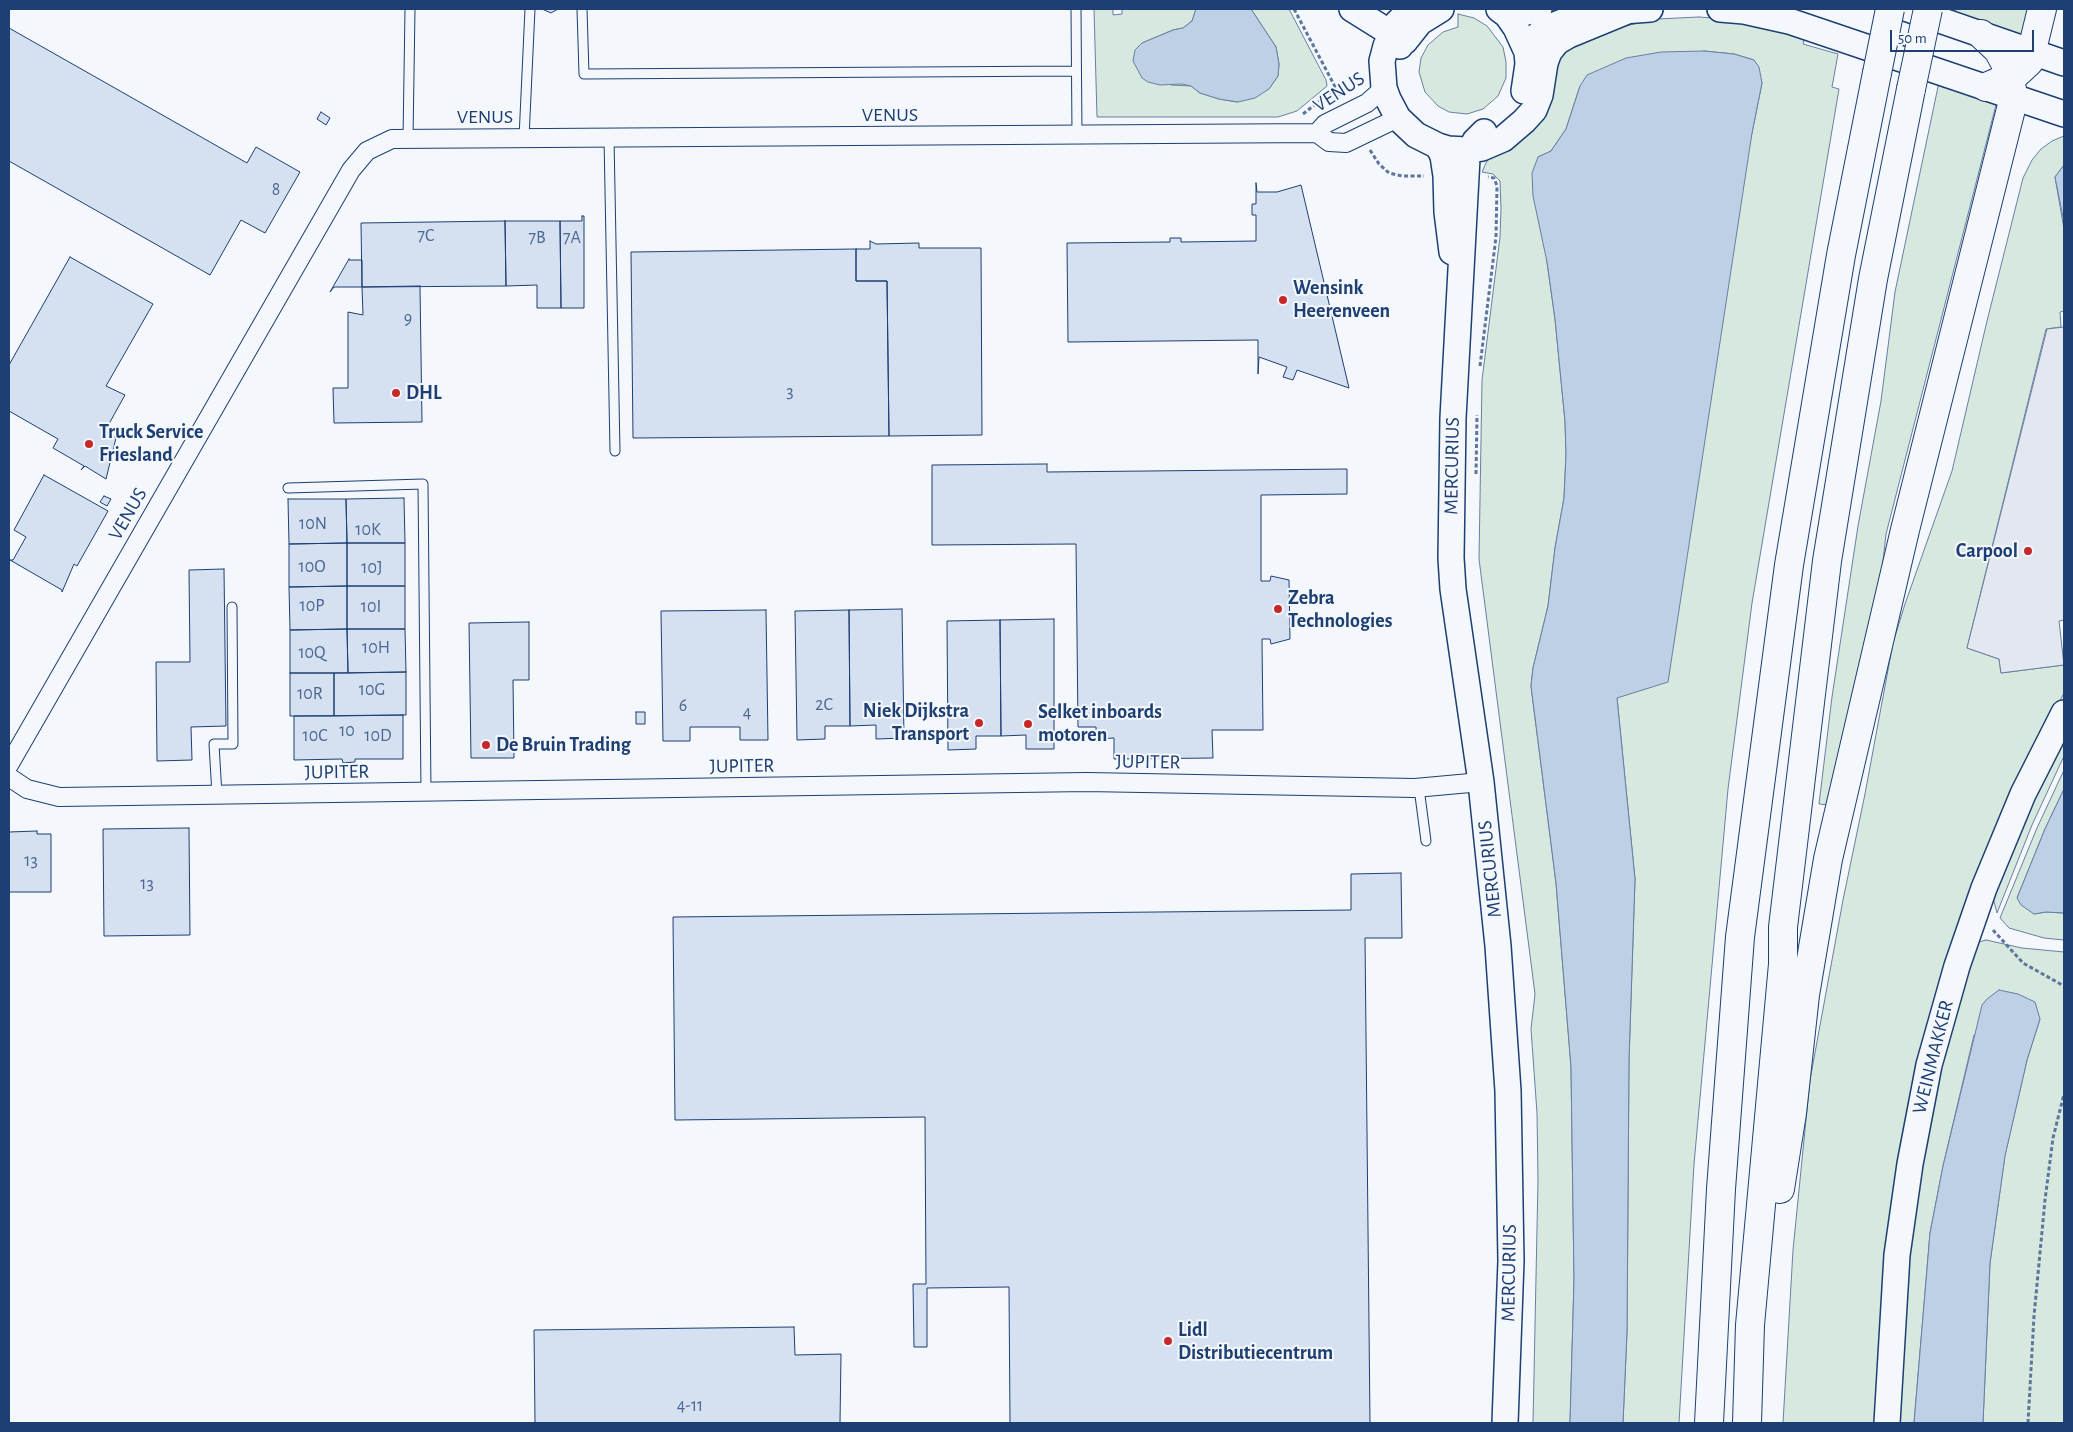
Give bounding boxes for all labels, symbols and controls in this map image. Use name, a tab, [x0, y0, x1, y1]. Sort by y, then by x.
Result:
scale bar	[1893, 20, 2037, 52]
text: 50 m	[1898, 31, 1927, 46]
street label: VENUS	[1309, 67, 1369, 117]
street label: VENUS	[862, 103, 918, 127]
street label: VENUS	[457, 105, 513, 129]
house number: 8	[272, 179, 280, 201]
house number: 7C	[418, 225, 434, 247]
house number: 7B	[528, 227, 546, 249]
house number: 7A	[563, 227, 581, 249]
place label: Wensink Heerenveen	[1293, 276, 1390, 323]
marker: Wensink Heerenveen	[1277, 294, 1289, 306]
house number: 9	[404, 308, 412, 330]
place label: DHL	[406, 381, 442, 405]
house number: 3	[786, 381, 794, 403]
marker: DHL	[390, 387, 402, 399]
street label: MERCURIUS	[1439, 417, 1465, 515]
place label: Truck Service Friesland	[99, 420, 203, 467]
marker: Truck Service Friesland	[83, 438, 95, 450]
street label: VENUS	[103, 484, 153, 544]
house number: 10N	[299, 513, 327, 535]
house number: 10K	[355, 519, 381, 541]
place label: Carpool	[1956, 539, 2018, 563]
marker: Carpool	[2022, 545, 2034, 557]
house number: 10O	[298, 556, 326, 578]
house number: 10J	[361, 557, 383, 579]
place label: Zebra Technologies	[1288, 586, 1392, 633]
house number: 10P	[299, 595, 325, 617]
house number: 10I	[361, 596, 381, 618]
marker: Zebra Technologies	[1272, 603, 1284, 615]
house number: 10H	[362, 637, 390, 659]
house number: 10Q	[298, 642, 326, 664]
house number: 10G	[359, 679, 385, 701]
house number: 10R	[297, 683, 323, 705]
house number: 2C	[815, 694, 833, 716]
house number: 6	[679, 695, 687, 717]
place label: Niek Dijkstra Transport	[863, 699, 969, 746]
place label: Selket inboards motoren	[1038, 700, 1162, 747]
house number: 4	[743, 702, 751, 724]
marker: Niek Dijkstra Transport	[973, 717, 985, 729]
marker: Selket inboards motoren	[1022, 718, 1034, 730]
house number: 10	[339, 720, 355, 742]
house number: 10C	[302, 725, 328, 747]
house number: 10D	[364, 725, 392, 747]
place label: De Bruin Trading	[496, 733, 631, 757]
marker: De Bruin Trading	[480, 739, 492, 751]
street label: JUPITER	[1115, 749, 1181, 775]
street label: JUPITER	[709, 753, 775, 779]
street label: JUPITER	[304, 759, 370, 785]
street label: MERCURIUS	[1473, 819, 1507, 919]
house number: 13	[24, 850, 38, 872]
house number: 13	[140, 873, 154, 895]
street label: WEINMAKKER	[1907, 998, 1959, 1116]
street label: MERCURIUS	[1496, 1224, 1522, 1322]
place label: Lidl Distributiecentrum	[1178, 1318, 1333, 1365]
marker: Lidl Distributiecentrum	[1162, 1335, 1174, 1347]
house number: 4-11	[677, 1395, 703, 1417]

